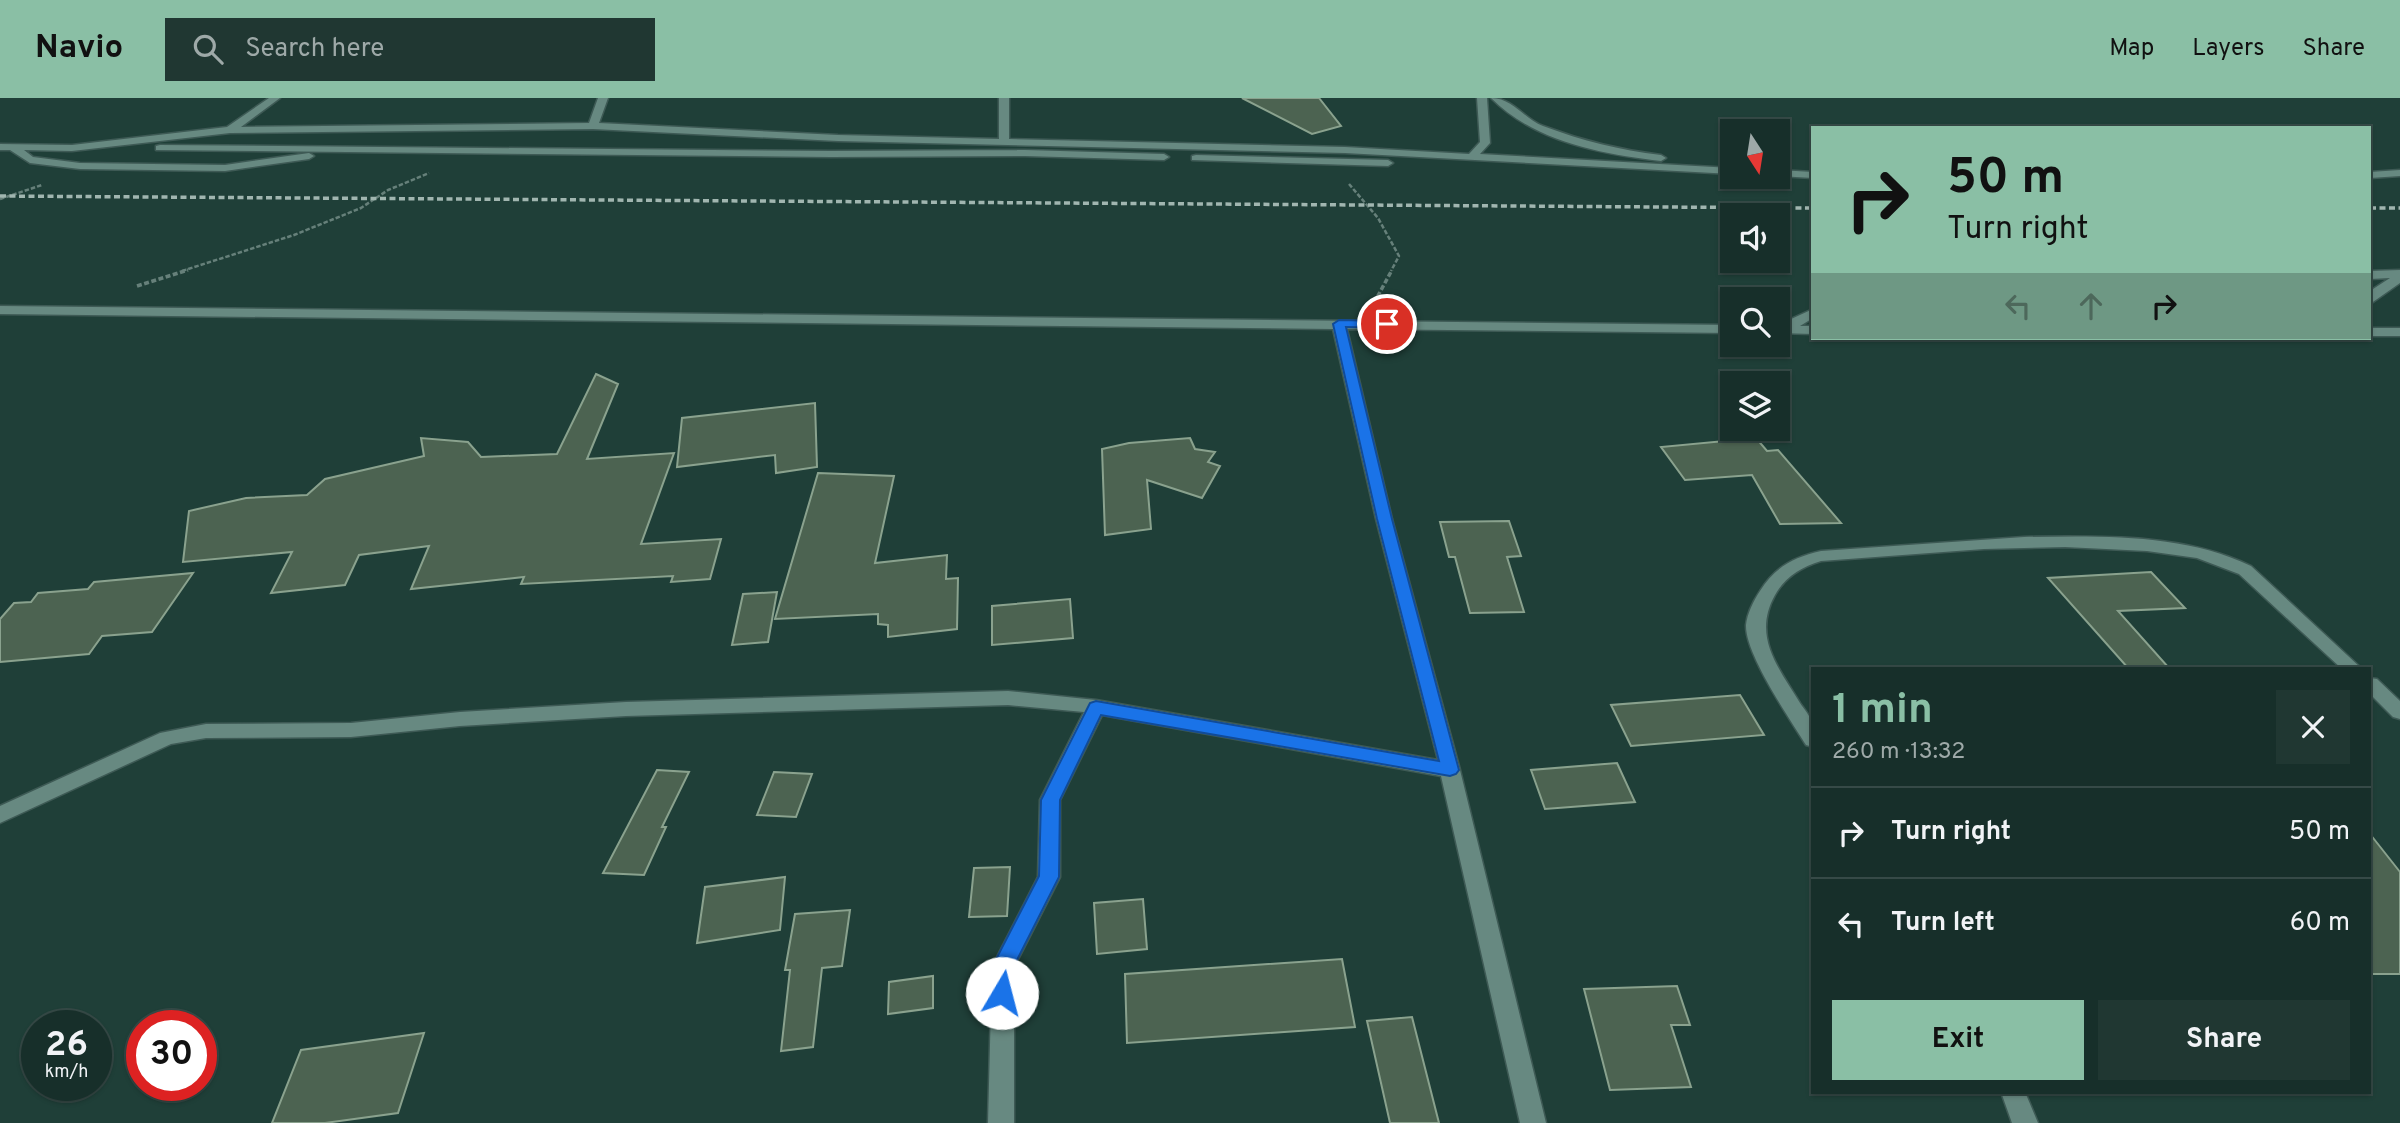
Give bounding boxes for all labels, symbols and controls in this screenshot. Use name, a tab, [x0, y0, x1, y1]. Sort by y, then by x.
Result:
search box	[165, 18, 655, 81]
text: Navio	[35, 28, 123, 70]
icon: search	[189, 30, 227, 68]
text: Search here	[245, 33, 384, 66]
text: Map	[2109, 34, 2154, 64]
text: Layers	[2192, 34, 2264, 64]
text: Share	[2302, 34, 2365, 64]
north arrow	[1720, 119, 1790, 189]
map controls	[1720, 119, 1790, 441]
text: 50 m	[1947, 149, 2064, 211]
icon: right	[1832, 154, 1923, 245]
button: sound	[1720, 203, 1790, 273]
text: Turn right	[1947, 210, 2089, 250]
button: search	[1720, 287, 1790, 357]
icon: left	[1999, 287, 2037, 325]
icon: ahead	[2072, 287, 2110, 325]
icon: right	[2145, 287, 2183, 325]
pin	[1357, 294, 1417, 354]
icon: arrive	[1368, 305, 1406, 343]
button: layers	[1720, 371, 1790, 441]
text: 1 min	[1832, 685, 1933, 738]
button: close	[2276, 690, 2350, 764]
text: 260 m · 13:32	[1832, 738, 1965, 767]
icon: right	[1832, 814, 1870, 852]
text: Turn right	[1891, 816, 2011, 849]
text: 50 m	[2289, 816, 2350, 849]
icon: left	[1832, 905, 1870, 943]
text: Turn left	[1891, 907, 1995, 940]
text: 60 m	[2290, 907, 2350, 940]
position arrow	[965, 956, 1039, 1030]
button: Exit	[1832, 1000, 2084, 1080]
button: Share	[2098, 1000, 2350, 1080]
speed limit sign: 30	[126, 1010, 217, 1101]
text: 26	[45, 1024, 88, 1068]
text: km/h	[45, 1061, 88, 1084]

